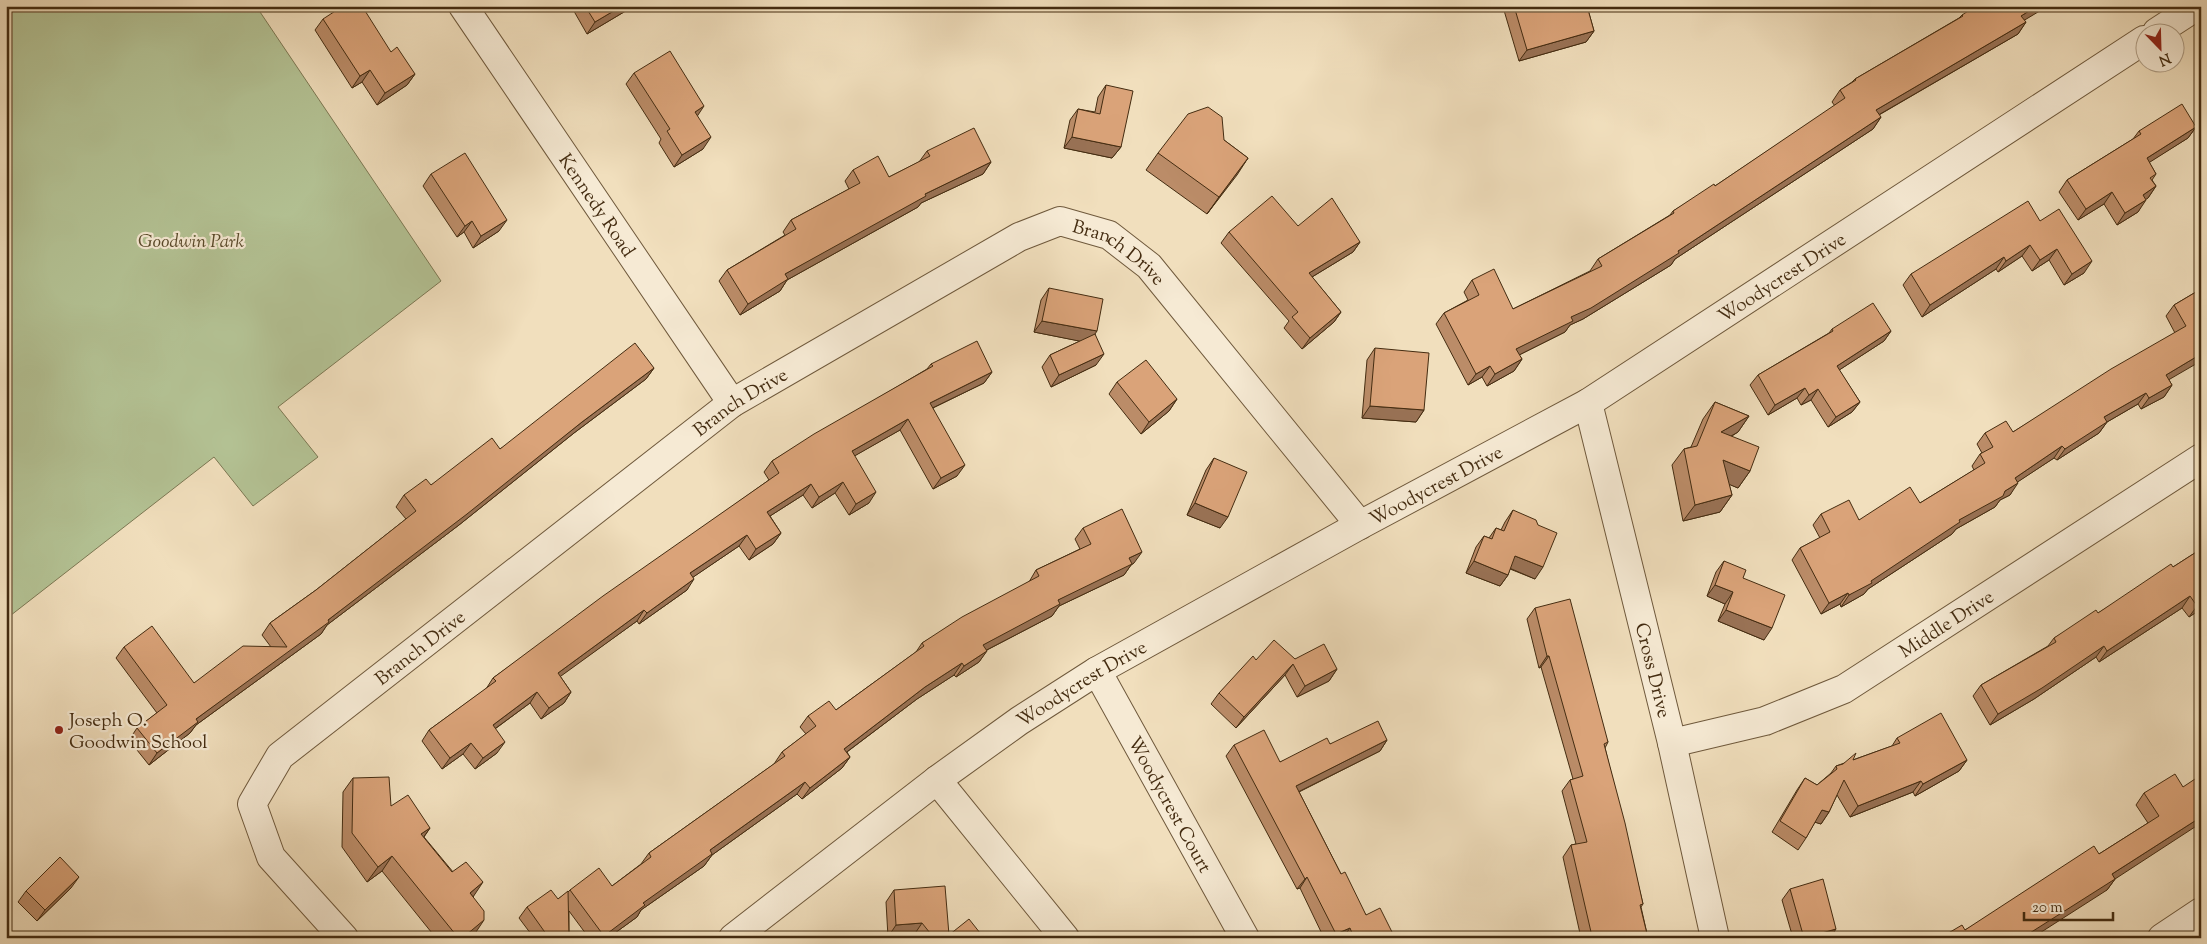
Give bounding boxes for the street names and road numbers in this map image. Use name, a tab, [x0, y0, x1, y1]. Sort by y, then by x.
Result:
street label: Kennedy Road	[551, 149, 640, 263]
street label: Branch Drive	[1069, 214, 1171, 292]
street label: Woodycrest Drive	[1713, 227, 1852, 331]
street label: Branch Drive	[688, 362, 794, 444]
street label: Woodycrest Drive	[1365, 440, 1508, 534]
street label: Middle Drive	[1894, 585, 2000, 666]
street label: Branch Drive	[370, 605, 472, 693]
street label: Cross Drive	[1627, 620, 1676, 721]
street label: Woodycrest Drive	[1012, 635, 1152, 735]
street label: Woodycrest Court	[1120, 732, 1217, 879]

